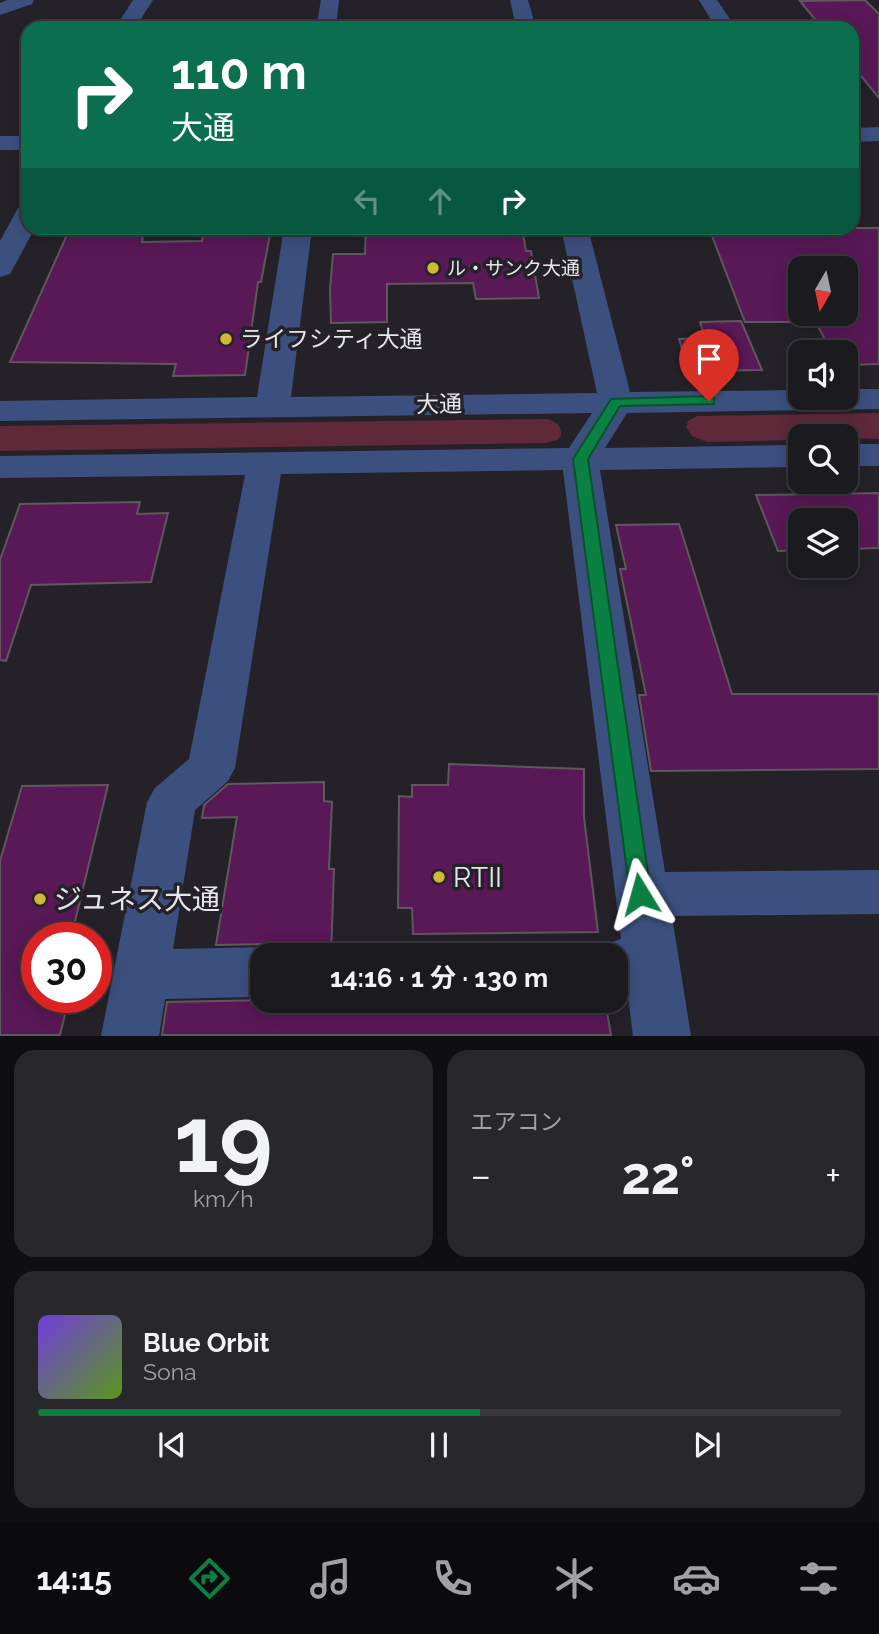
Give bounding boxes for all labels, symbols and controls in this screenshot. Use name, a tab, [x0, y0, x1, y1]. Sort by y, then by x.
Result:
text: 110 m	[171, 43, 307, 100]
icon: right	[56, 49, 147, 140]
text: 大通	[171, 109, 235, 146]
icon: left	[348, 182, 386, 220]
icon: ahead	[421, 182, 459, 220]
icon: right	[494, 182, 532, 220]
north arrow	[788, 256, 858, 326]
map controls	[788, 256, 858, 578]
place label: ル・サンク大通	[447, 257, 580, 279]
marker: ル・サンク大通	[425, 260, 441, 276]
place label: ライフシティ大通	[240, 325, 423, 352]
pin	[679, 329, 739, 401]
marker: ライフシティ大通	[218, 331, 234, 347]
icon: arrive	[690, 340, 728, 378]
button: sound	[788, 340, 858, 410]
street label: 大通	[416, 390, 462, 417]
button: search	[788, 424, 858, 494]
button: layers	[788, 508, 858, 578]
position arrow	[603, 857, 677, 931]
place label: RTII	[453, 861, 502, 894]
marker: RTII	[431, 869, 447, 885]
place label: ジュネス大通	[54, 883, 220, 916]
marker: ジュネス大通	[32, 891, 48, 907]
speed limit sign: 30	[21, 922, 112, 1013]
text: 14:16 · 1 分 · 130 m	[330, 963, 548, 993]
text: 19	[174, 1086, 273, 1193]
text: エアコン	[471, 1108, 563, 1135]
text: 22°	[622, 1145, 695, 1206]
text: −	[471, 1153, 491, 1198]
text: +	[825, 1153, 841, 1198]
text: km/h	[193, 1185, 254, 1212]
text: Blue Orbit	[143, 1328, 270, 1358]
text: Sona	[143, 1358, 197, 1385]
icon: previous	[153, 1426, 191, 1464]
icon: pause	[420, 1426, 458, 1464]
icon: next	[688, 1426, 726, 1464]
icon: directions	[185, 1554, 234, 1603]
icon: music	[306, 1554, 355, 1603]
icon: phone	[428, 1554, 477, 1603]
icon: climate	[550, 1554, 599, 1603]
icon: car	[672, 1554, 721, 1603]
icon: filters	[794, 1554, 843, 1603]
text: 14:15	[36, 1560, 112, 1597]

